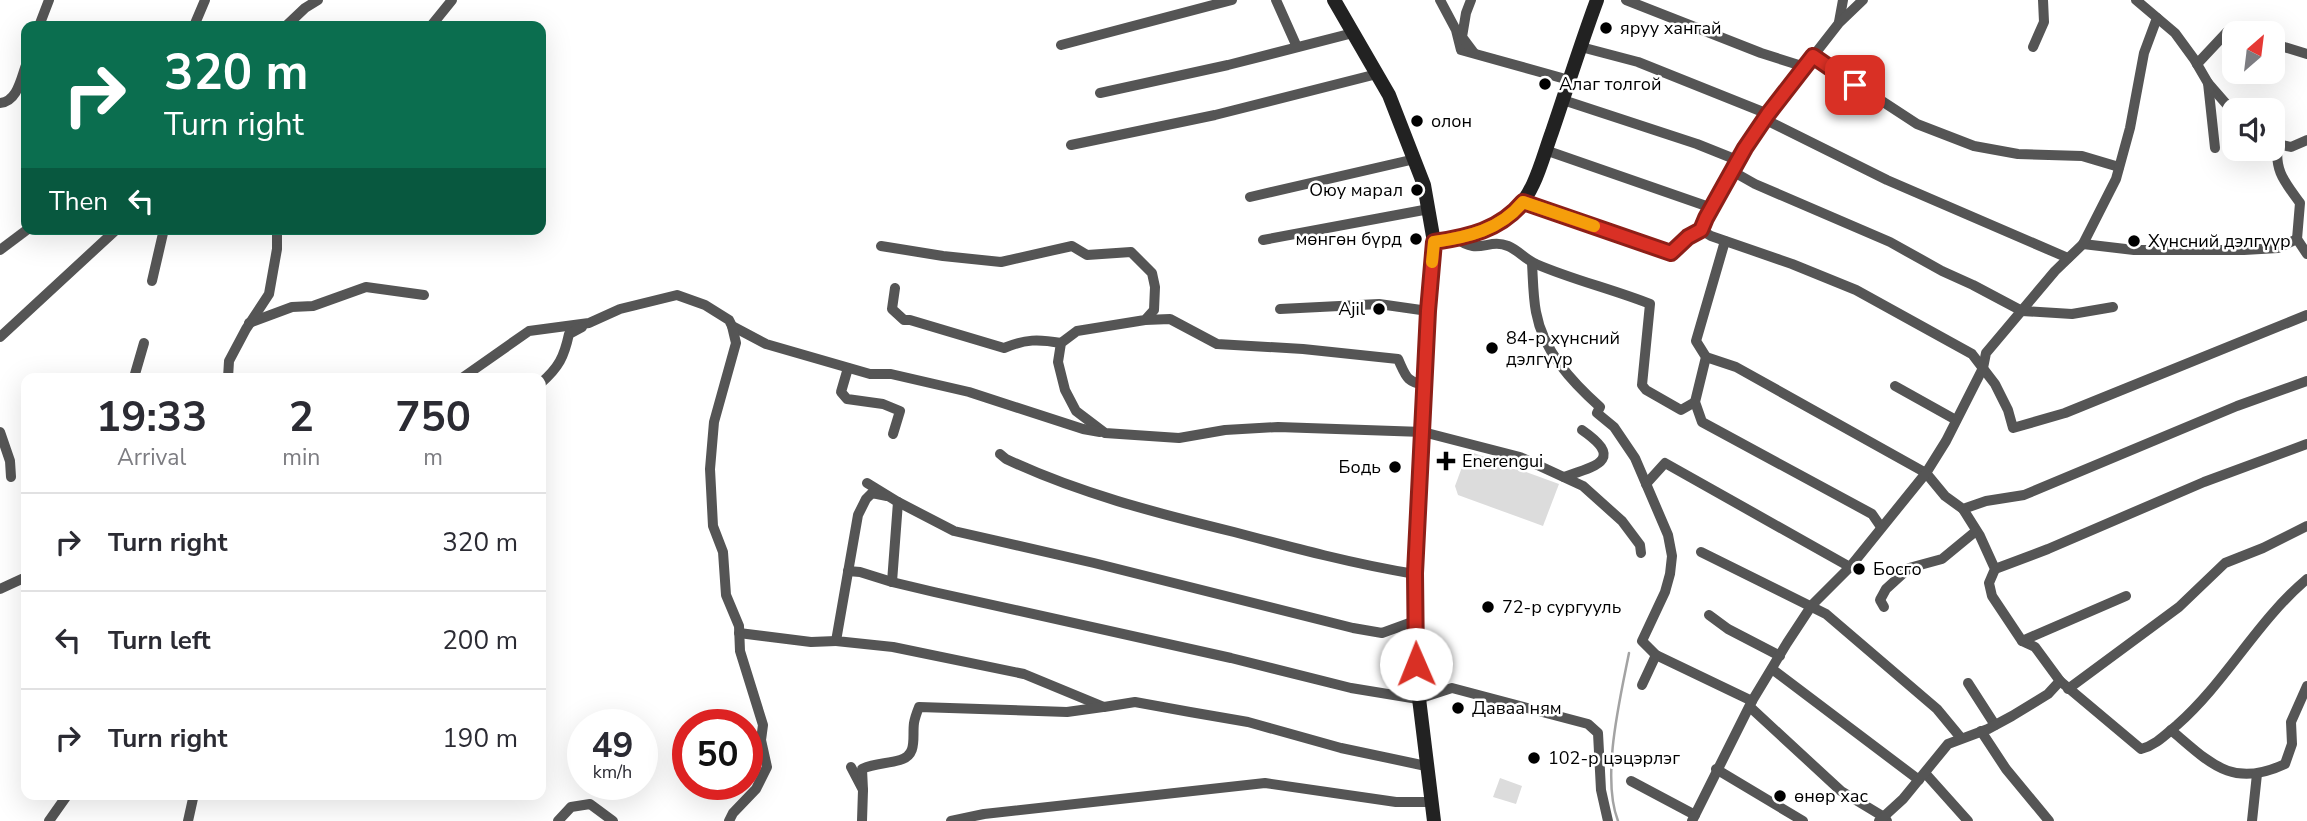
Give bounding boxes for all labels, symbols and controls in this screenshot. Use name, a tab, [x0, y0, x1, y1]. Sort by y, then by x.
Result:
place label: яруу хангай	[1620, 16, 1722, 40]
marker: яруу хангай	[1598, 20, 1614, 36]
north arrow	[2222, 21, 2286, 84]
map controls	[2222, 21, 2285, 161]
text: 320 m	[164, 39, 308, 106]
icon: right	[49, 49, 140, 140]
pin	[1825, 55, 1885, 115]
icon: arrive	[1836, 66, 1874, 104]
place label: Алаг толгой	[1559, 72, 1661, 96]
marker: Алаг толгой	[1537, 76, 1553, 92]
button: sound	[2222, 98, 2285, 161]
text: Turn right	[164, 103, 304, 146]
place label: олон	[1431, 109, 1472, 133]
marker: олон	[1409, 113, 1425, 129]
place label: Оюу марал	[1309, 178, 1403, 202]
icon: left	[122, 182, 160, 220]
marker: Оюу марал	[1409, 182, 1425, 198]
text: Then	[49, 184, 108, 219]
place label: мөнгөн бүрд	[1295, 227, 1402, 251]
place label: Хүнсний дэлгүүр	[2148, 229, 2291, 253]
marker: мөнгөн бүрд	[1408, 231, 1424, 247]
marker: Хүнсний дэлгүүр	[2126, 233, 2142, 249]
place label: Ajil	[1338, 297, 1366, 321]
marker: Ajil	[1371, 301, 1387, 317]
place label: 84-р хүнсний дэлгүүр	[1506, 326, 1620, 371]
marker: 84-р хүнсний дэлгүүр	[1484, 340, 1500, 356]
text: 19:33	[96, 389, 207, 446]
text: 2	[289, 389, 314, 446]
text: 750	[395, 389, 471, 446]
text: Arrival	[117, 442, 186, 473]
text: min	[282, 442, 320, 473]
text: m	[423, 442, 443, 473]
place label: Enerengui	[1462, 449, 1543, 473]
marker: Enerengui	[1436, 451, 1456, 471]
place label: Бодь	[1339, 455, 1381, 479]
marker: Бодь	[1387, 459, 1403, 475]
icon: right	[49, 523, 87, 561]
text: Turn right	[108, 525, 227, 560]
text: 320 m	[442, 525, 518, 560]
place label: Босго	[1873, 557, 1922, 581]
marker: Босго	[1851, 561, 1867, 577]
place label: 72-р сургууль	[1502, 595, 1621, 619]
marker: 72-р сургууль	[1480, 599, 1496, 615]
icon: left	[49, 621, 87, 659]
text: Turn left	[108, 623, 211, 658]
text: 200 m	[442, 623, 518, 658]
position arrow	[1379, 627, 1453, 701]
place label: Даваа ням	[1472, 696, 1562, 720]
marker: Даваа ням	[1450, 700, 1466, 716]
speed limit sign: 50	[672, 709, 763, 800]
icon: right	[49, 719, 87, 757]
text: Turn right	[108, 721, 227, 756]
text: 190 m	[442, 721, 518, 756]
text: 49	[591, 722, 634, 769]
place label: 102-р цэцэрлэг	[1548, 746, 1680, 770]
marker: 102-р цэцэрлэг	[1526, 750, 1542, 766]
text: km/h	[593, 760, 632, 784]
place label: өнөр хас	[1794, 784, 1868, 808]
marker: өнөр хас	[1772, 788, 1788, 804]

